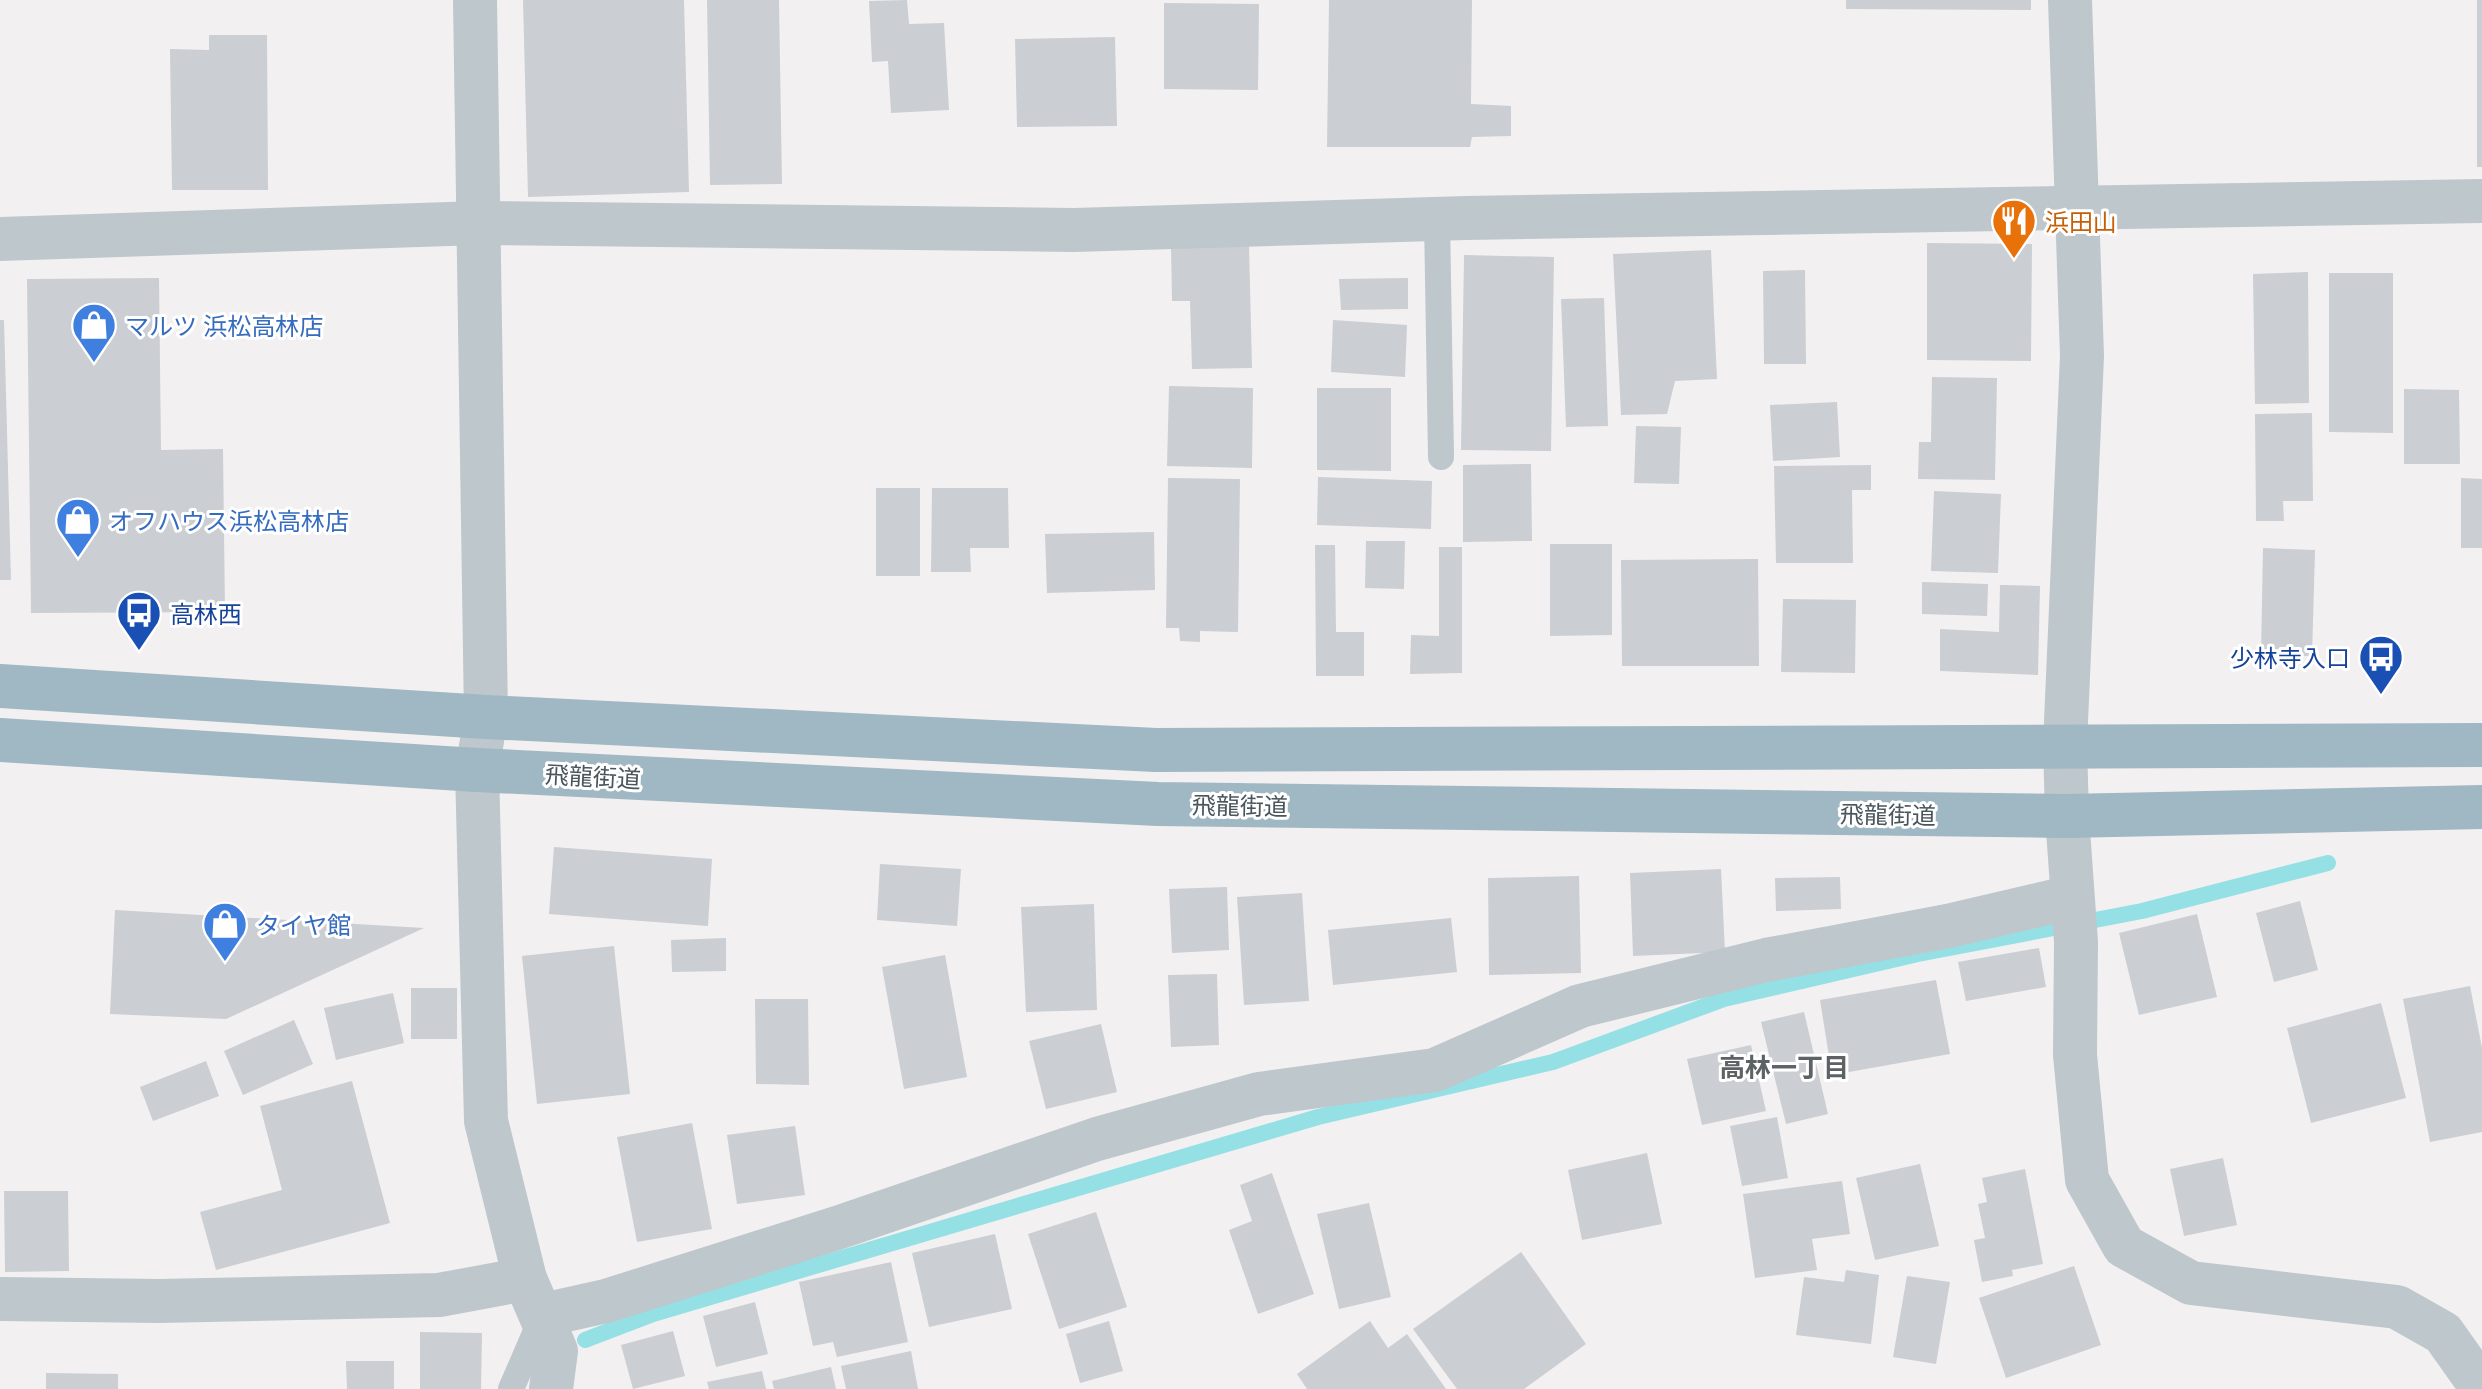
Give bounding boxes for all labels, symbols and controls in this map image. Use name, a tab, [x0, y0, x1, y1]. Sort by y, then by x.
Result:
restaurant icon: 浜田山	[1990, 197, 2038, 260]
place label: 浜田山	[2045, 207, 2117, 236]
shop icon: マルツ 浜松高林店	[70, 301, 118, 364]
place label: マルツ 浜松高林店	[125, 311, 323, 340]
shop icon: オフハウス浜松高林店	[54, 496, 102, 559]
place label: オフハウス浜松高林店	[109, 506, 349, 535]
bus stop icon: 高林西	[115, 589, 163, 652]
place label: 高林西	[170, 599, 242, 628]
bus stop icon: 少林寺入口	[2357, 633, 2405, 696]
place label: 少林寺入口	[2230, 643, 2350, 672]
street label: 飛龍街道	[544, 759, 642, 793]
street label: 飛龍街道	[1192, 790, 1288, 820]
street label: 飛龍街道	[1840, 799, 1936, 829]
shop icon: タイヤ館	[201, 900, 249, 963]
place label: タイヤ館	[256, 910, 351, 939]
district label: 高林一丁目	[1719, 1051, 1849, 1083]

